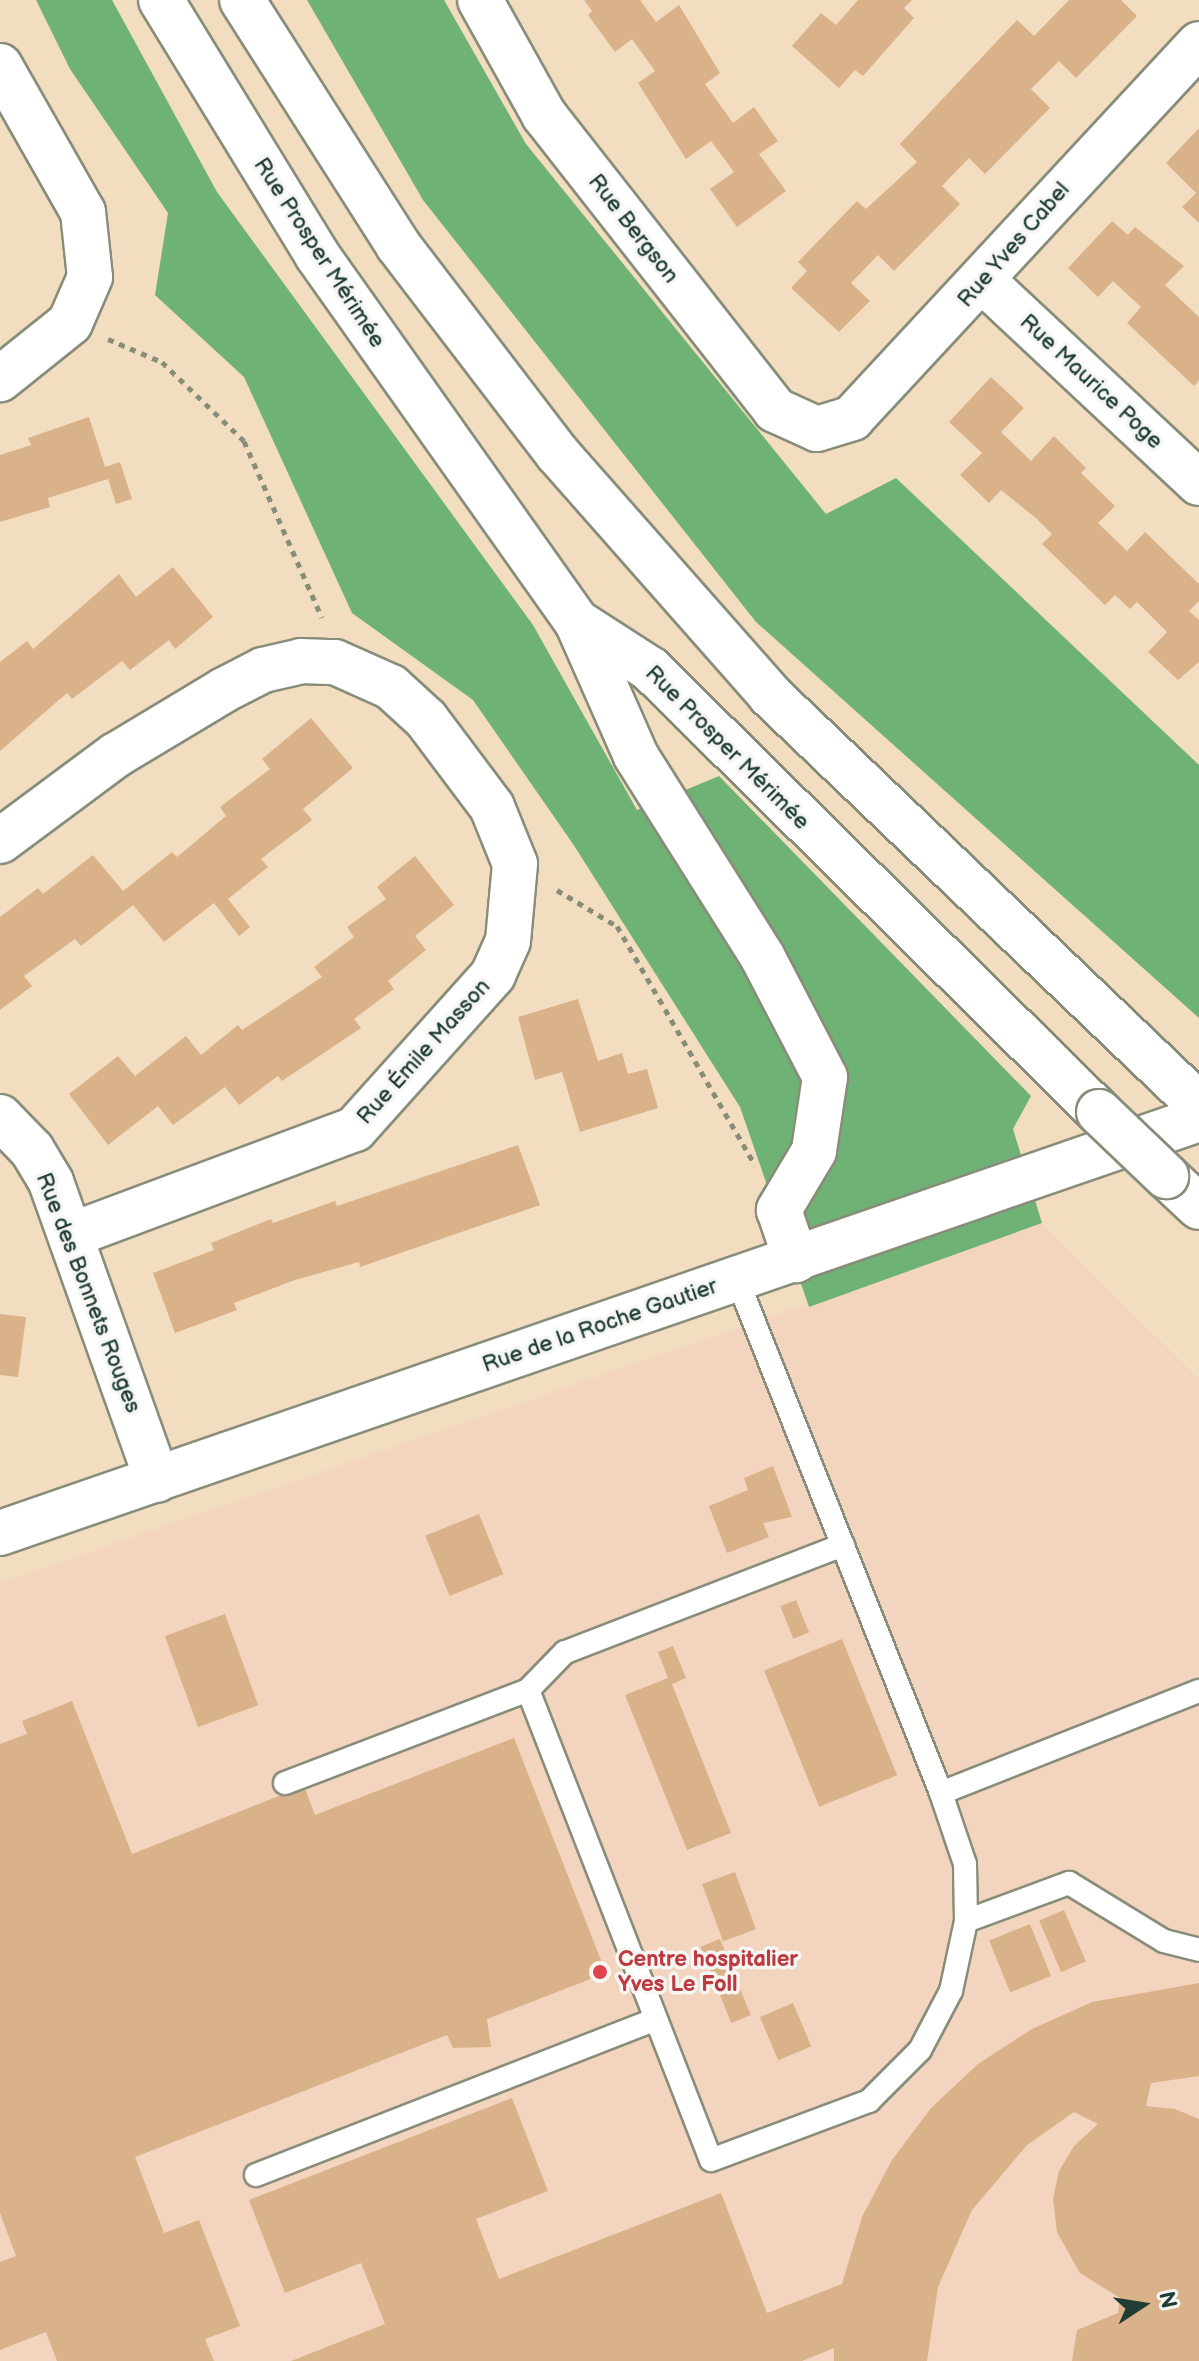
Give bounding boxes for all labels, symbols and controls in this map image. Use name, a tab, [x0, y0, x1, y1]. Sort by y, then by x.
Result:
street label: Rue Prosper Mérimée	[248, 153, 390, 353]
street label: Rue Bergson	[582, 169, 684, 289]
street label: Rue Yves Cabel	[952, 177, 1076, 313]
street label: Rue Maurice Poge	[1014, 309, 1168, 455]
street label: Rue Prosper Mérimée	[639, 660, 815, 836]
street label: Rue Émile Masson	[352, 974, 496, 1130]
street label: Rue des Bonnets Rouges	[30, 1169, 146, 1417]
street label: Rue de la Roche Gautier	[479, 1273, 721, 1379]
place label: Centre hospitalier Yves Le Foll	[618, 1946, 798, 1998]
marker: Centre hospitalier Yves Le Foll	[589, 1961, 611, 1983]
north arrow	[1103, 2265, 1183, 2345]
text: N	[1152, 2289, 1182, 2311]

